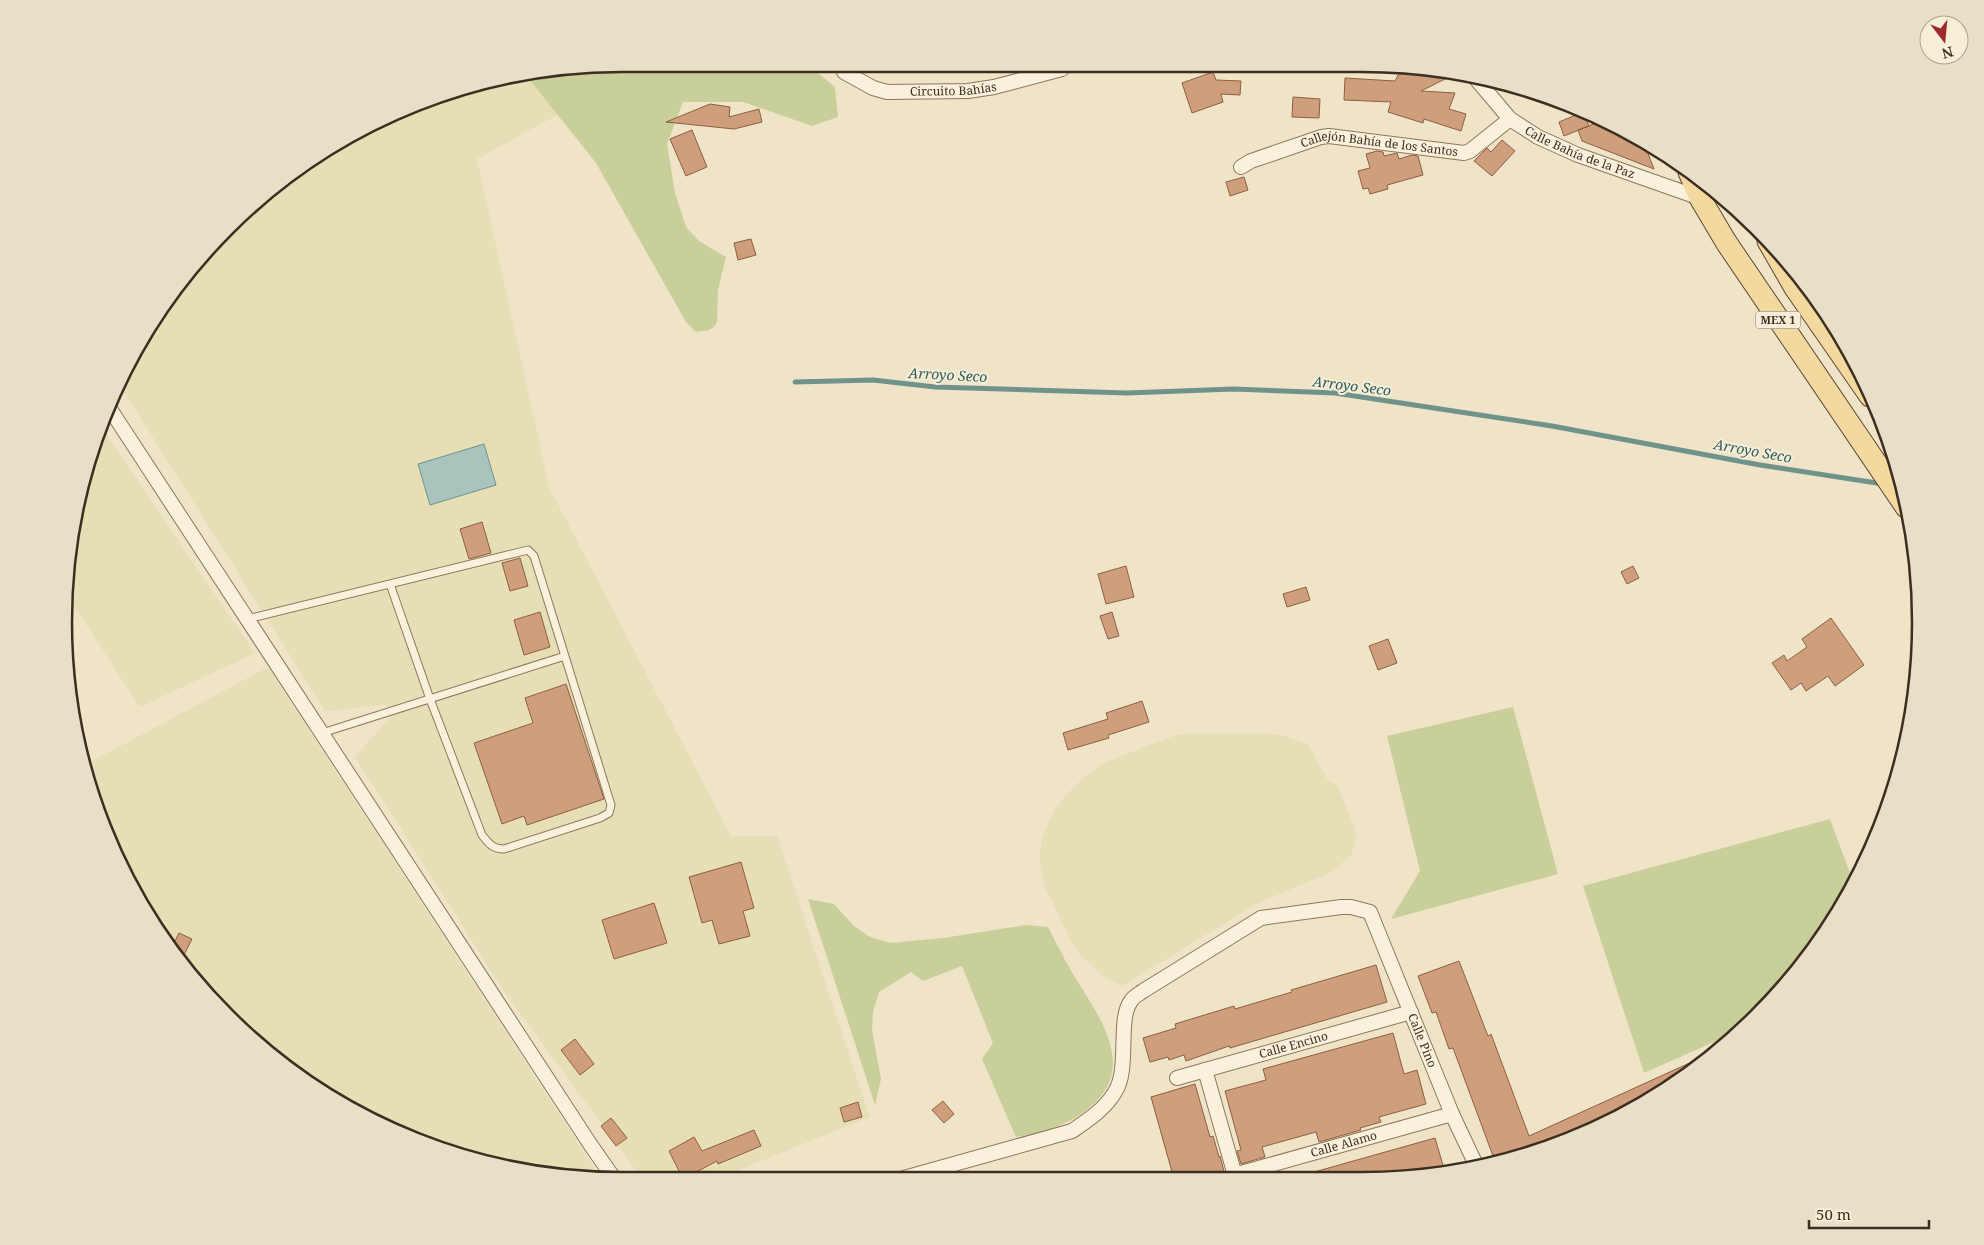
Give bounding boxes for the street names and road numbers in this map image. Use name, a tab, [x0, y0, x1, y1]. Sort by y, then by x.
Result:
street label: Circuito Bahías	[910, 78, 998, 100]
street label: Calle Bahía de la Paz	[1522, 122, 1637, 182]
street label: Callejón Bahía de los Santos	[1298, 127, 1459, 160]
road number: MEX 1	[1756, 312, 1800, 328]
street label: Calle Pino	[1404, 1011, 1441, 1070]
street label: Calle Encino	[1257, 1027, 1330, 1062]
street label: Calle Alamo	[1308, 1126, 1379, 1161]

